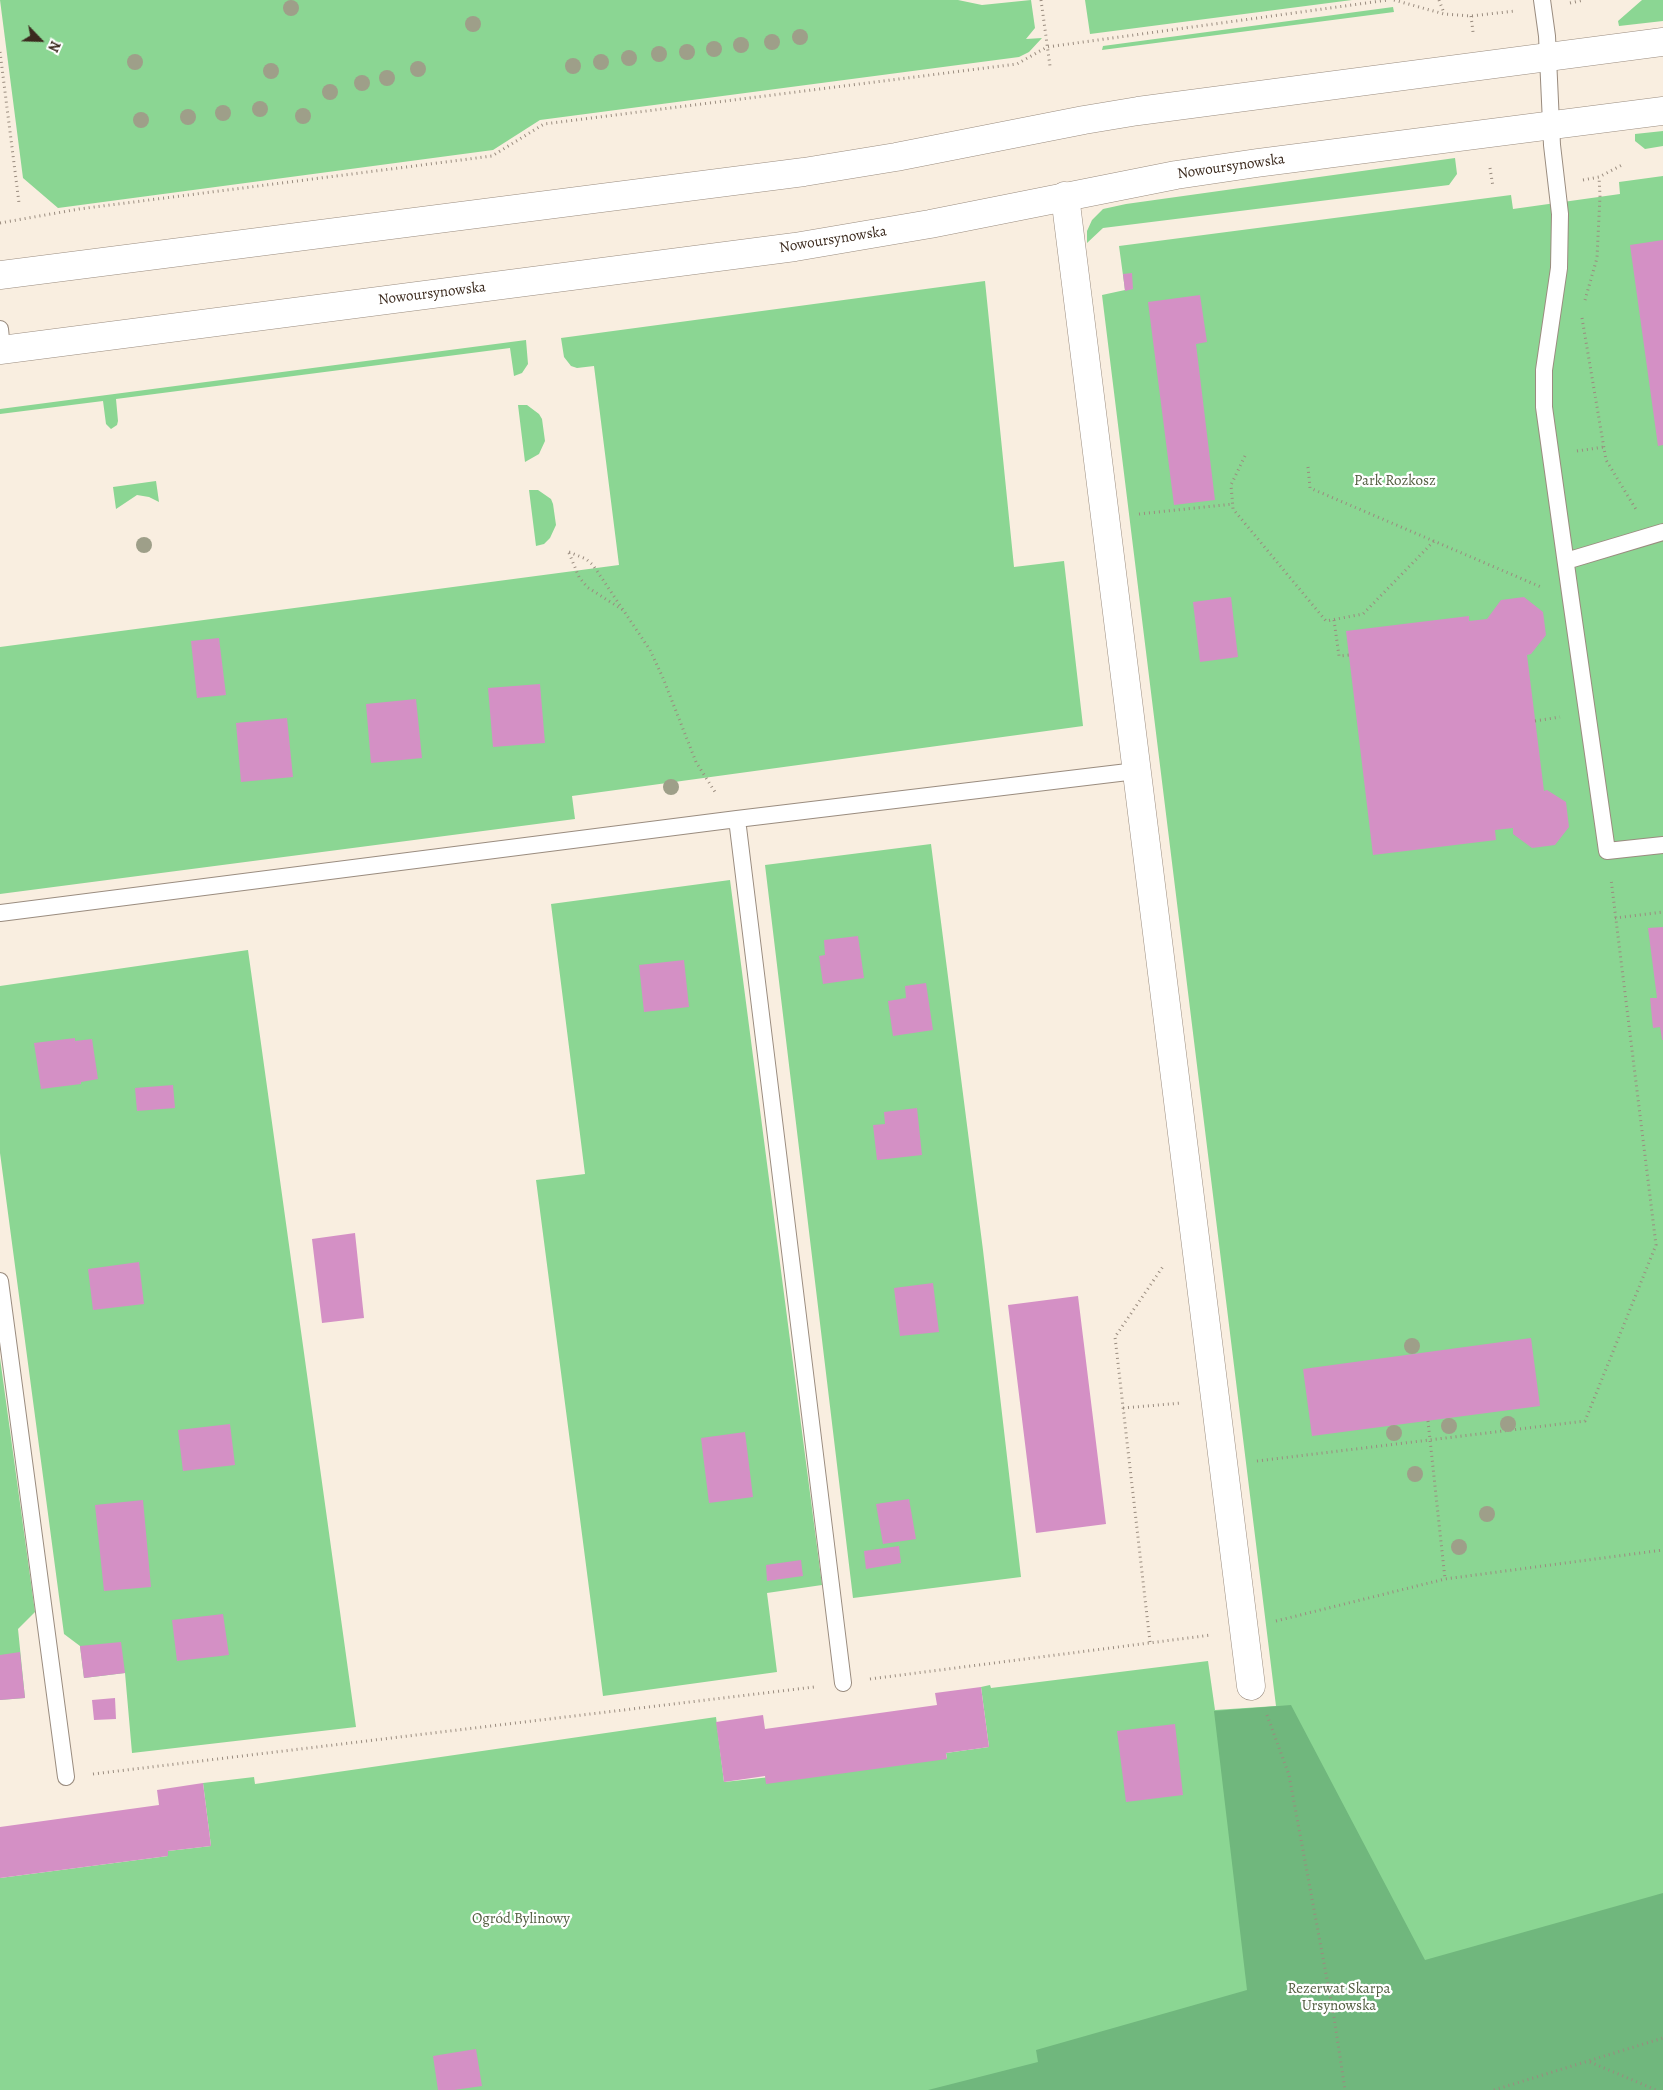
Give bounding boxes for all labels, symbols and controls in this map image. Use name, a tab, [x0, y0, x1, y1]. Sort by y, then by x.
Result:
north arrow	[15, 15, 65, 65]
text: N	[43, 38, 65, 55]
street label: Nowoursynowska	[1176, 151, 1286, 183]
street label: Nowoursynowska	[778, 223, 888, 257]
street label: Nowoursynowska	[377, 278, 487, 310]
park label: Park Rozkosz	[1354, 472, 1436, 490]
park label: Ogród Bylinowy	[472, 1910, 570, 1928]
park label: Rezerwat Skarpa Ursynowska	[1288, 1980, 1390, 2015]

